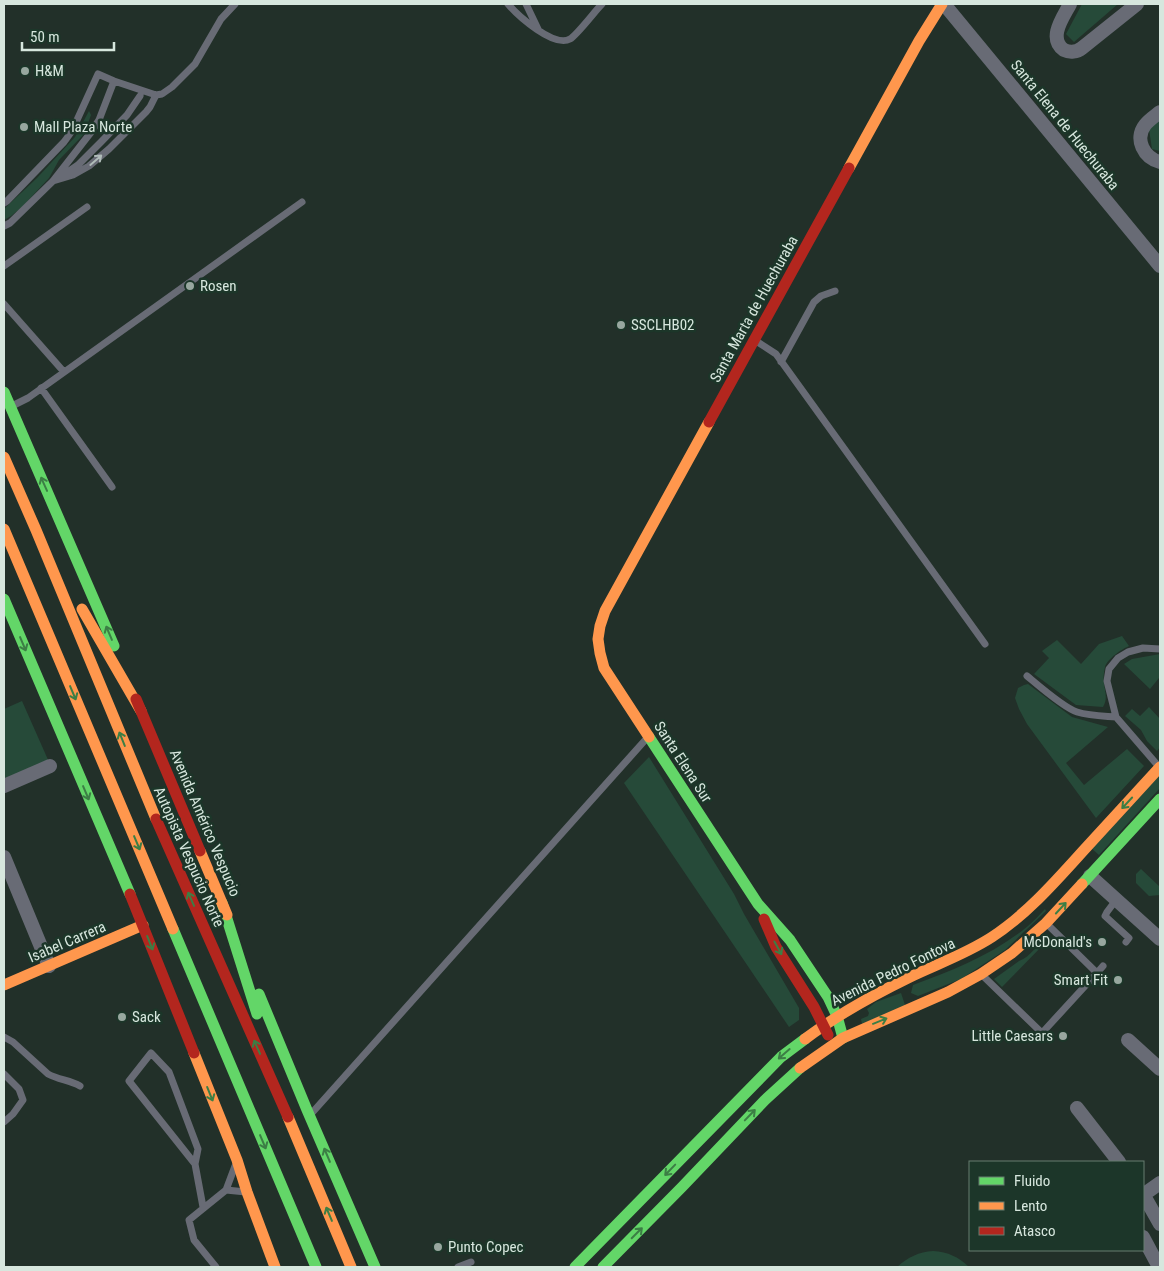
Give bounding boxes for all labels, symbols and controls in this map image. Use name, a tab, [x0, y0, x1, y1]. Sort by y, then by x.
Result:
scale bar	[22, 20, 115, 52]
text: 50 m	[30, 28, 60, 46]
street label: Santa Elena de Huechuraba	[1007, 56, 1123, 194]
place label: H&M	[35, 62, 64, 80]
marker: H&M	[19, 65, 31, 77]
place label: Mall Plaza Norte	[34, 118, 132, 136]
marker: Mall Plaza Norte	[18, 121, 30, 133]
one-way arrow	[90, 154, 103, 166]
street label: Santa Marta de Huechuraba	[706, 233, 802, 385]
place label: Rosen	[200, 277, 237, 295]
marker: Rosen	[184, 280, 196, 292]
place label: SSCLHB02	[631, 316, 695, 334]
marker: SSCLHB02	[615, 319, 627, 331]
one-way arrow	[39, 477, 49, 492]
one-way arrow	[104, 626, 113, 641]
one-way arrow	[18, 636, 28, 651]
one-way arrow	[69, 685, 79, 700]
street label: Santa Elena Sur	[650, 718, 716, 806]
one-way arrow	[117, 732, 126, 748]
street label: Avenida Américo Vespucio	[166, 747, 244, 899]
street label: Autopista Vespucio Norte	[150, 784, 228, 930]
one-way arrow	[82, 785, 92, 800]
one-way arrow	[1121, 797, 1133, 810]
one-way arrow	[132, 835, 142, 850]
one-way arrow	[186, 892, 196, 907]
one-way arrow	[1055, 901, 1067, 914]
street label: Isabel Carrera	[26, 918, 108, 966]
place label: McDonald's	[1023, 933, 1092, 951]
street label: Avenida Pedro Fontova	[828, 934, 958, 1010]
one-way arrow	[145, 935, 155, 950]
marker: McDonald's	[1096, 936, 1108, 948]
one-way arrow	[774, 940, 783, 955]
place label: Smart Fit	[1054, 971, 1108, 989]
marker: Smart Fit	[1112, 974, 1124, 986]
place label: Sack	[132, 1008, 161, 1026]
marker: Sack	[116, 1011, 128, 1023]
one-way arrow	[873, 1016, 888, 1025]
place label: Little Caesars	[971, 1027, 1053, 1045]
marker: Little Caesars	[1057, 1030, 1069, 1042]
one-way arrow	[252, 1040, 262, 1055]
one-way arrow	[778, 1049, 791, 1060]
one-way arrow	[207, 1086, 216, 1101]
one-way arrow	[744, 1109, 756, 1122]
one-way arrow	[259, 1134, 268, 1149]
one-way arrow	[321, 1148, 331, 1163]
legend	[969, 1161, 1144, 1251]
one-way arrow	[664, 1164, 676, 1176]
text: Fluido	[1014, 1172, 1050, 1190]
text: Lento	[1014, 1197, 1047, 1215]
one-way arrow	[324, 1207, 334, 1222]
text: Atasco	[1014, 1222, 1055, 1240]
one-way arrow	[631, 1227, 643, 1239]
place label: Punto Copec	[448, 1238, 524, 1256]
marker: Punto Copec	[432, 1241, 444, 1253]

